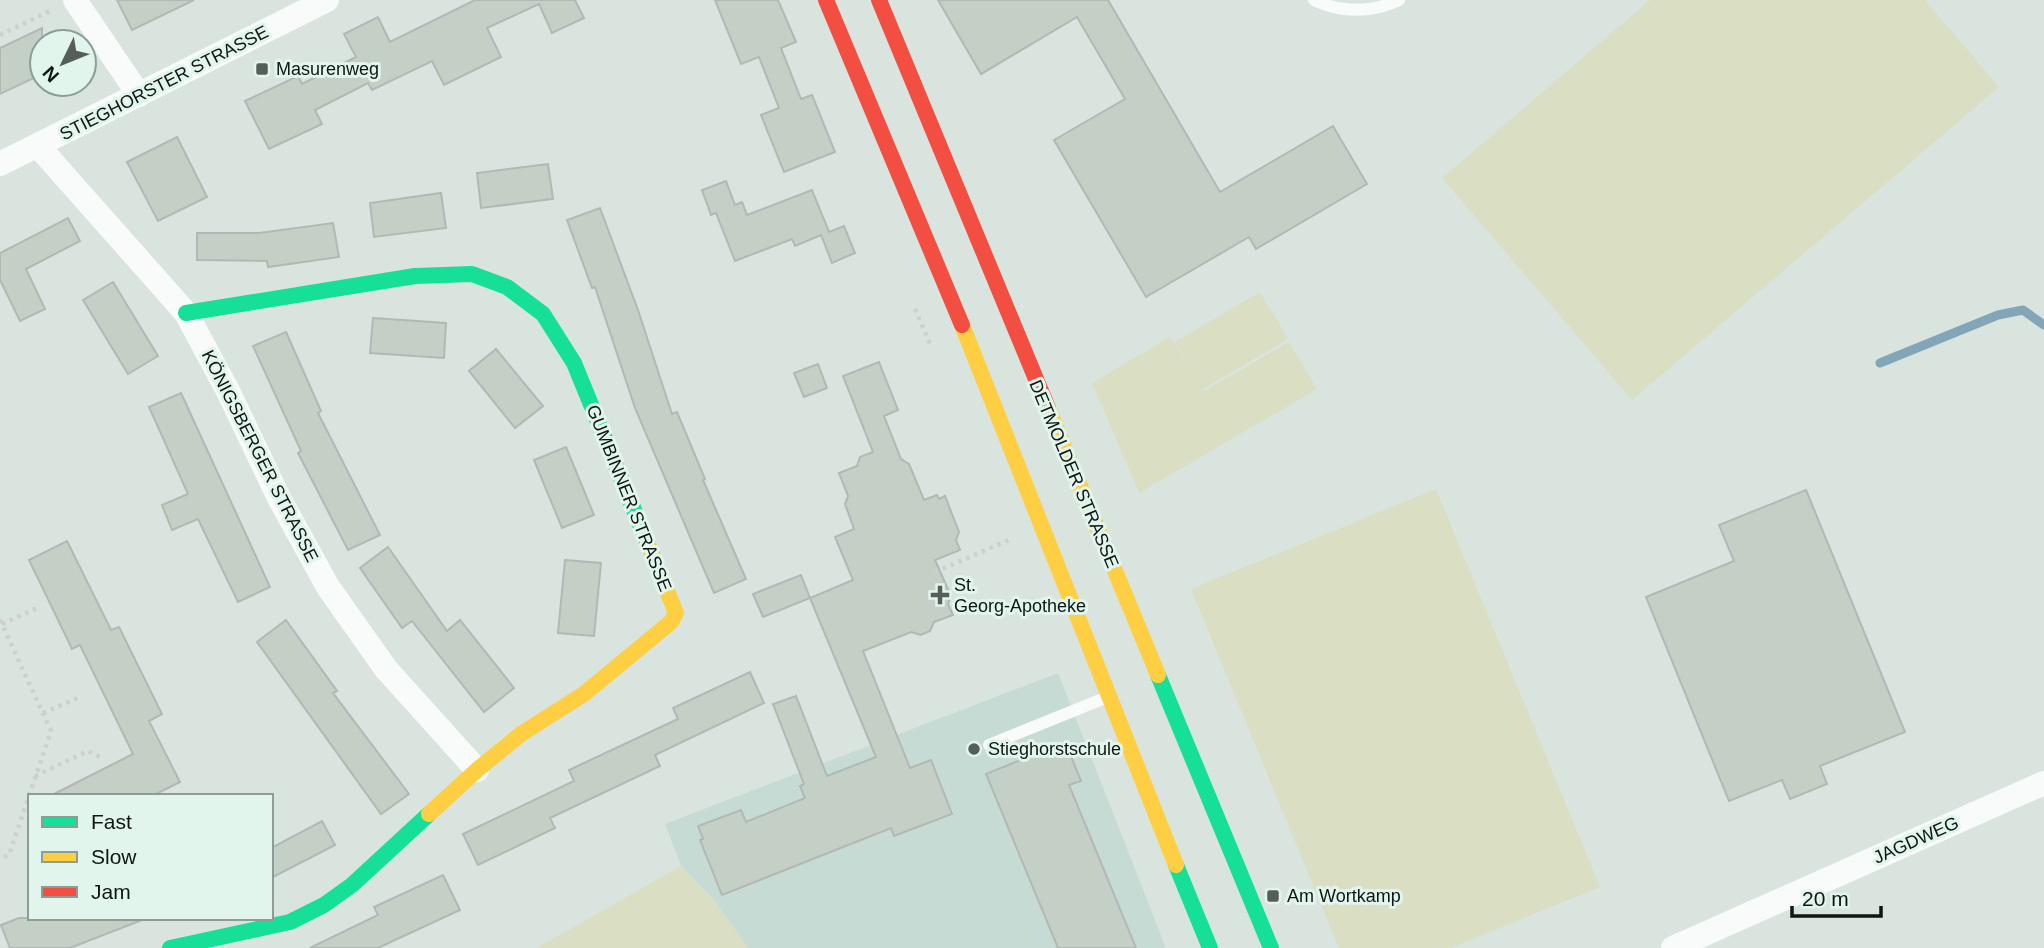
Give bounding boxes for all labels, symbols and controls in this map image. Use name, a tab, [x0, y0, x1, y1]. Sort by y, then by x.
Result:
street label: STIEGHORSTER STRASSE	[57, 22, 271, 144]
north arrow	[28, 28, 98, 98]
place label: Masurenweg	[276, 59, 379, 79]
marker: Masurenweg	[254, 61, 270, 77]
text: N	[39, 62, 63, 86]
street label: KÖNIGSBERGER STRASSE	[198, 347, 322, 565]
street label: DETMOLDER STRASSE	[1025, 377, 1123, 571]
street label: GUMBINNER STRASSE	[582, 402, 676, 594]
place label: St. Georg-Apotheke	[954, 575, 1086, 616]
marker: St. Georg-Apotheke	[932, 587, 948, 603]
place label: Stieghorstschule	[988, 739, 1121, 759]
marker: Stieghorstschule	[966, 741, 982, 757]
legend	[28, 794, 273, 920]
text: Fast	[91, 810, 132, 833]
street label: JAGDWEG	[1870, 812, 1962, 868]
text: Slow	[91, 845, 137, 868]
scale bar	[1792, 874, 1881, 918]
text: Jam	[91, 880, 131, 903]
place label: Am Wortkamp	[1287, 886, 1401, 906]
text: 20 m	[1802, 887, 1849, 910]
marker: Am Wortkamp	[1265, 888, 1281, 904]

